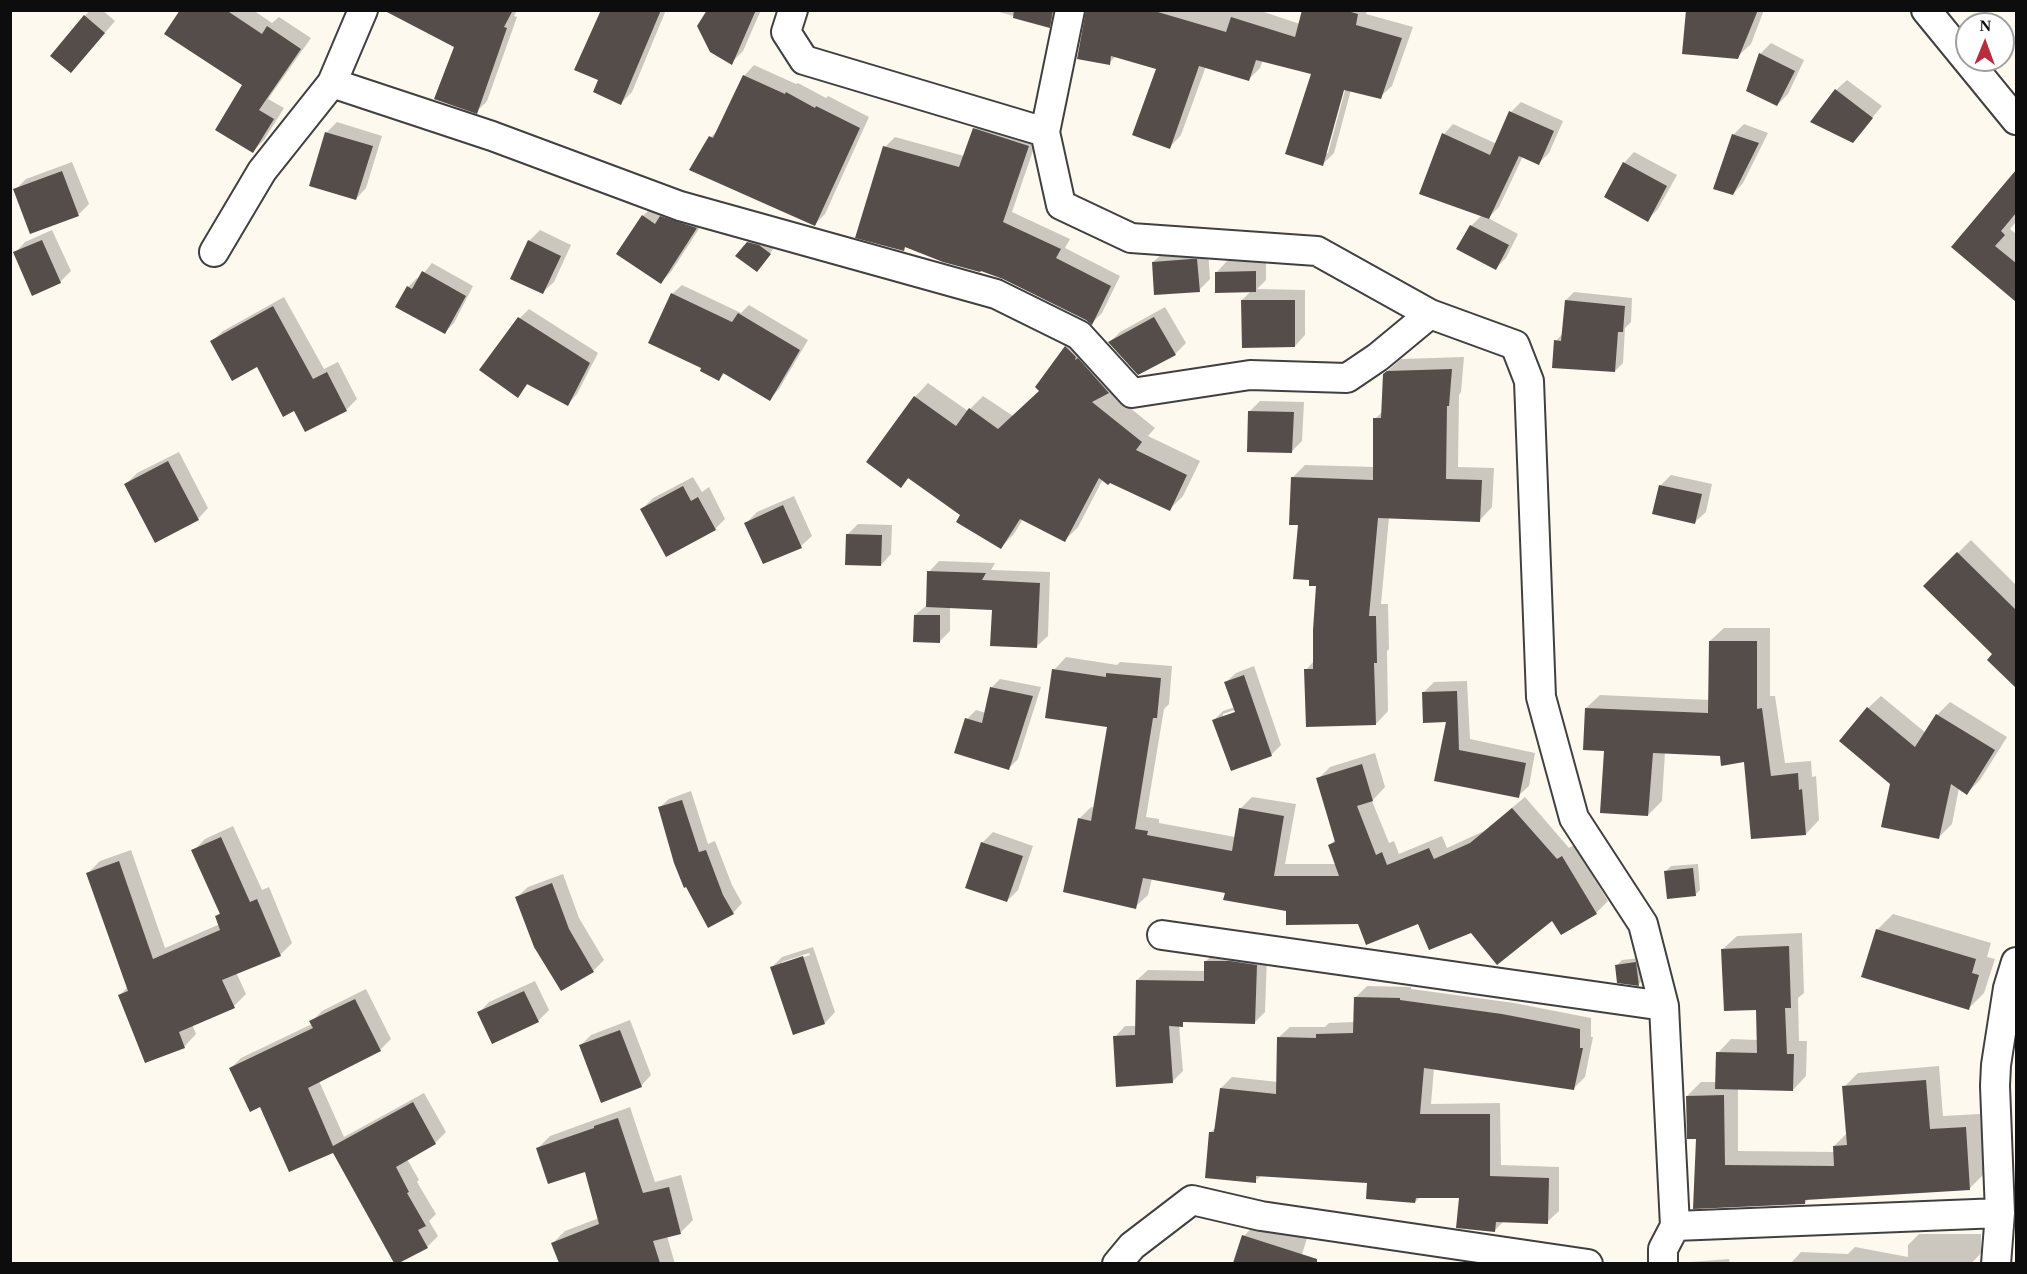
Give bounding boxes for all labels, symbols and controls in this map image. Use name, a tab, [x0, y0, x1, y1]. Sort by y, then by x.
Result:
north arrow	[1955, 12, 2015, 72]
text: N	[1979, 17, 1991, 34]

